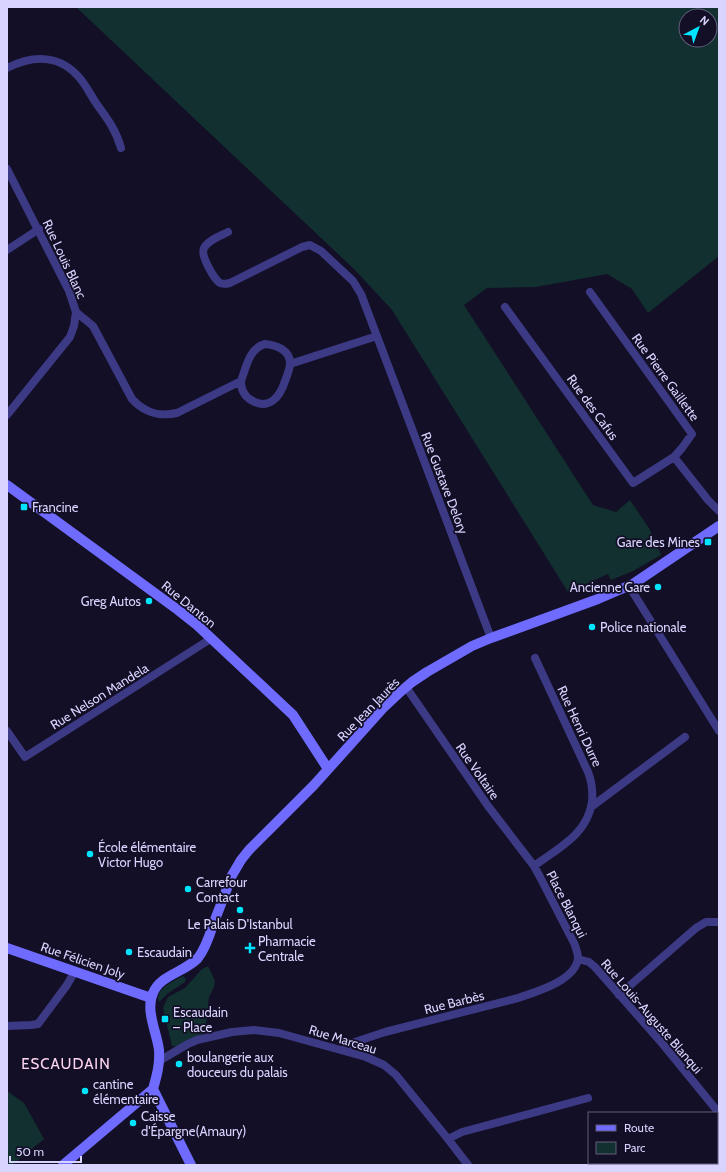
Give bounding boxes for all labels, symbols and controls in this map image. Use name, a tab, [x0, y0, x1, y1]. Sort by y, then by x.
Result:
north arrow	[678, 8, 718, 48]
text: N	[697, 13, 712, 28]
street label: Rue Louis Blanc	[40, 217, 90, 301]
street label: Rue Pierre Gaillette	[629, 330, 703, 424]
street label: Rue des Cafus	[564, 371, 622, 443]
street label: Rue Gustave Delory	[418, 430, 472, 537]
place label: Francine	[32, 499, 79, 515]
marker: Francine	[19, 502, 29, 512]
place label: Gare des Mines	[617, 534, 701, 550]
marker: Gare des Mines	[703, 537, 713, 547]
street label: Rue Danton	[158, 577, 220, 631]
place label: Ancienne Gare	[570, 579, 650, 595]
marker: Ancienne Gare	[653, 582, 663, 592]
place label: Greg Autos	[81, 593, 142, 609]
marker: Greg Autos	[144, 596, 154, 606]
place label: Police nationale	[600, 619, 687, 635]
marker: Police nationale	[587, 622, 597, 632]
street label: Rue Nelson Mandela	[47, 659, 152, 733]
street label: Rue Jean Jaurès	[334, 673, 403, 744]
street label: Rue Henri Durre	[554, 683, 606, 769]
street label: Rue Voltaire	[453, 740, 503, 803]
place label: École élémentaire Victor Hugo	[98, 838, 196, 870]
marker: École élémentaire Victor Hugo	[85, 849, 95, 859]
street label: Place Blanqui	[543, 868, 591, 940]
place label: Carrefour Contact	[196, 874, 248, 905]
marker: Carrefour Contact	[183, 884, 193, 894]
marker: Le Palais D'Istanbul	[235, 905, 245, 915]
place label: Le Palais D'Istanbul	[187, 916, 293, 932]
place label: Pharmacie Centrale	[258, 933, 316, 964]
street label: Rue Félicien Joly	[39, 938, 128, 982]
marker: Pharmacie Centrale	[245, 943, 255, 953]
place label: Escaudain	[137, 944, 192, 960]
marker: Escaudain	[124, 947, 134, 957]
street label: Rue Louis-Auguste Blanqui	[598, 956, 706, 1076]
street label: Rue Barbès	[422, 987, 486, 1017]
place label: Escaudain – Place	[173, 1004, 228, 1035]
marker: Escaudain – Place	[160, 1014, 170, 1024]
street label: Rue Marceau	[307, 1021, 379, 1057]
place label: boulangerie aux douceurs du palais	[187, 1049, 288, 1080]
district label: ESCAUDAIN	[21, 1055, 111, 1073]
marker: boulangerie aux douceurs du palais	[174, 1059, 184, 1069]
place label: cantine élémentaire	[93, 1076, 159, 1107]
marker: cantine élémentaire	[80, 1086, 90, 1096]
place label: Caisse d'Épargne(Amaury)	[141, 1108, 246, 1139]
legend	[588, 1112, 718, 1164]
marker: Caisse d'Épargne(Amaury)	[128, 1118, 138, 1128]
text: Route	[624, 1120, 654, 1135]
scale bar	[10, 1138, 81, 1164]
text: Parc	[624, 1140, 646, 1155]
text: 50 m	[16, 1144, 44, 1159]

